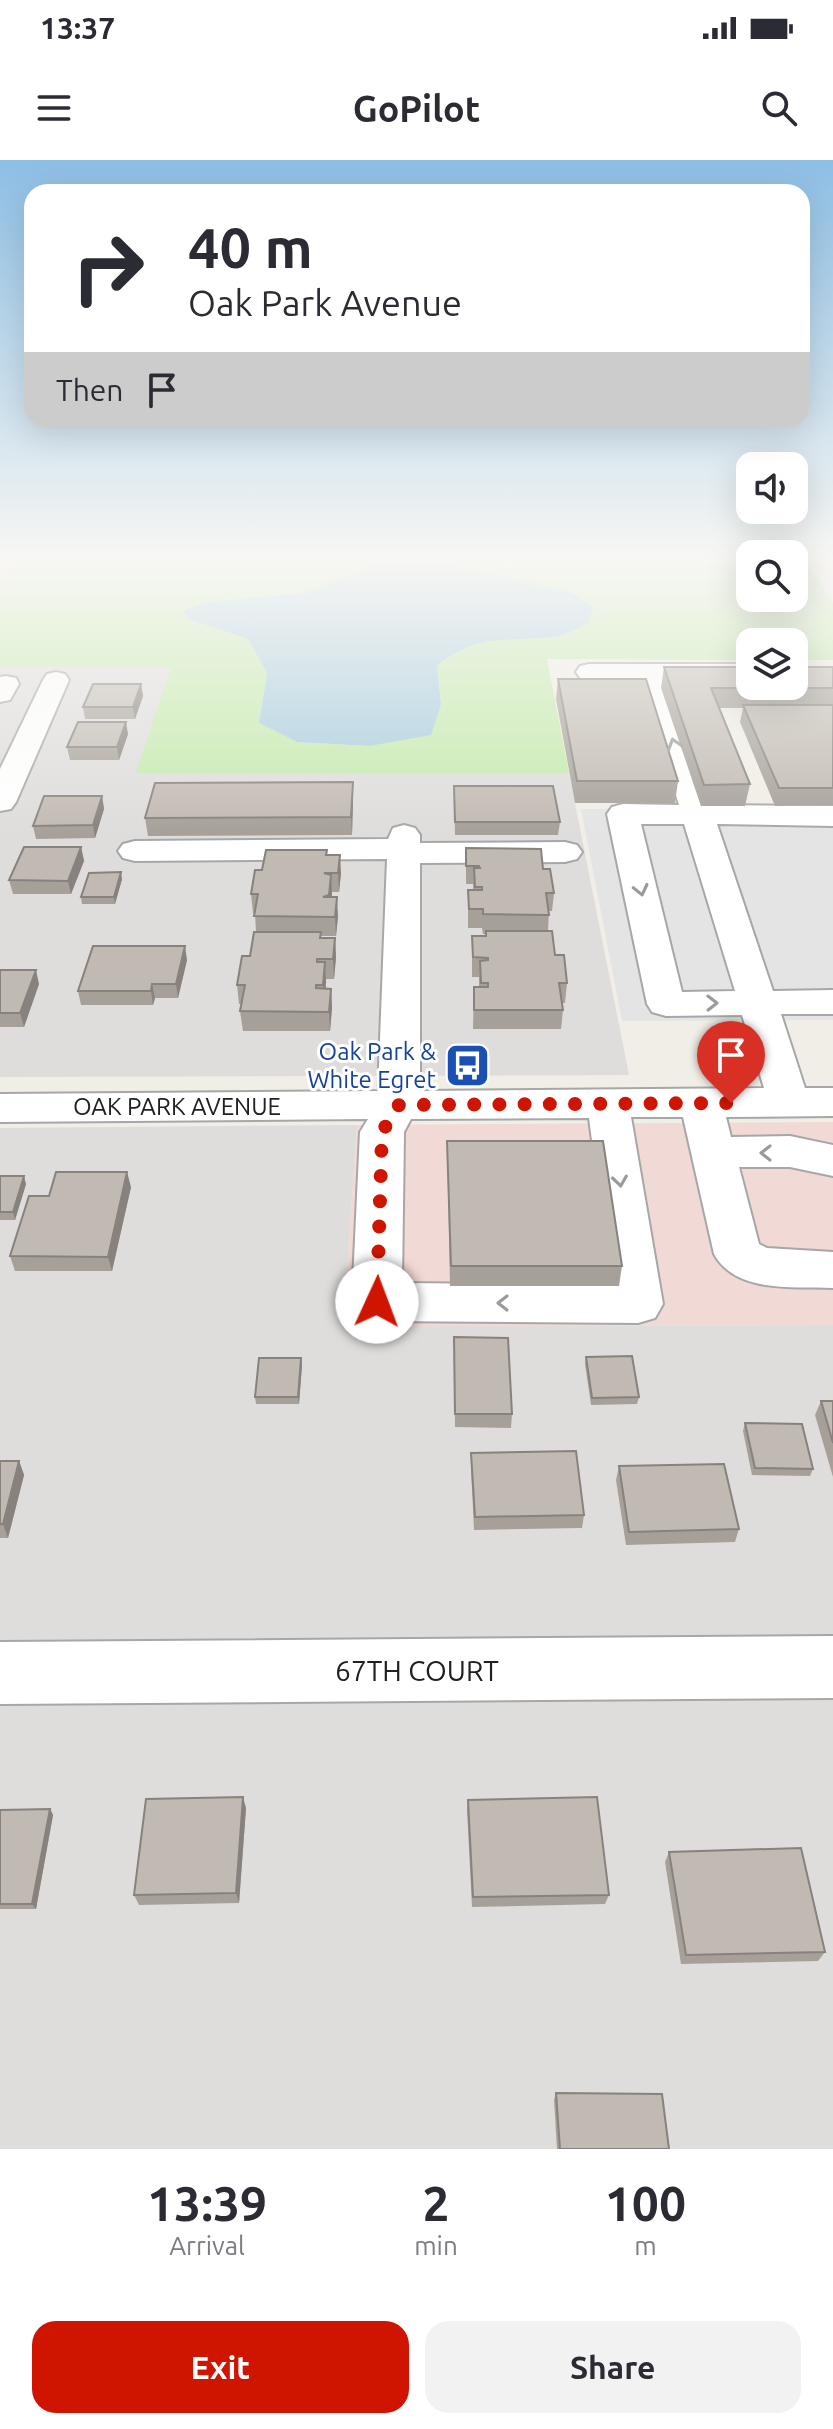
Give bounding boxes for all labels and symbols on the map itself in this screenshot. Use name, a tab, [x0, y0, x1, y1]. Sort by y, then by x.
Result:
one-way arrow	[667, 737, 683, 751]
one-way arrow	[631, 883, 648, 896]
one-way arrow	[706, 994, 719, 1012]
pin	[697, 1021, 765, 1103]
place label: Oak Park & White Egret	[307, 1038, 437, 1093]
bus stop icon: Oak Park & White Egret	[443, 1041, 491, 1089]
street label: OAK PARK AVENUE	[73, 1093, 281, 1120]
one-way arrow	[759, 1144, 772, 1162]
one-way arrow	[610, 1174, 627, 1188]
position arrow	[335, 1260, 419, 1344]
one-way arrow	[496, 1294, 509, 1312]
street label: 67TH COURT	[335, 1655, 499, 1686]

